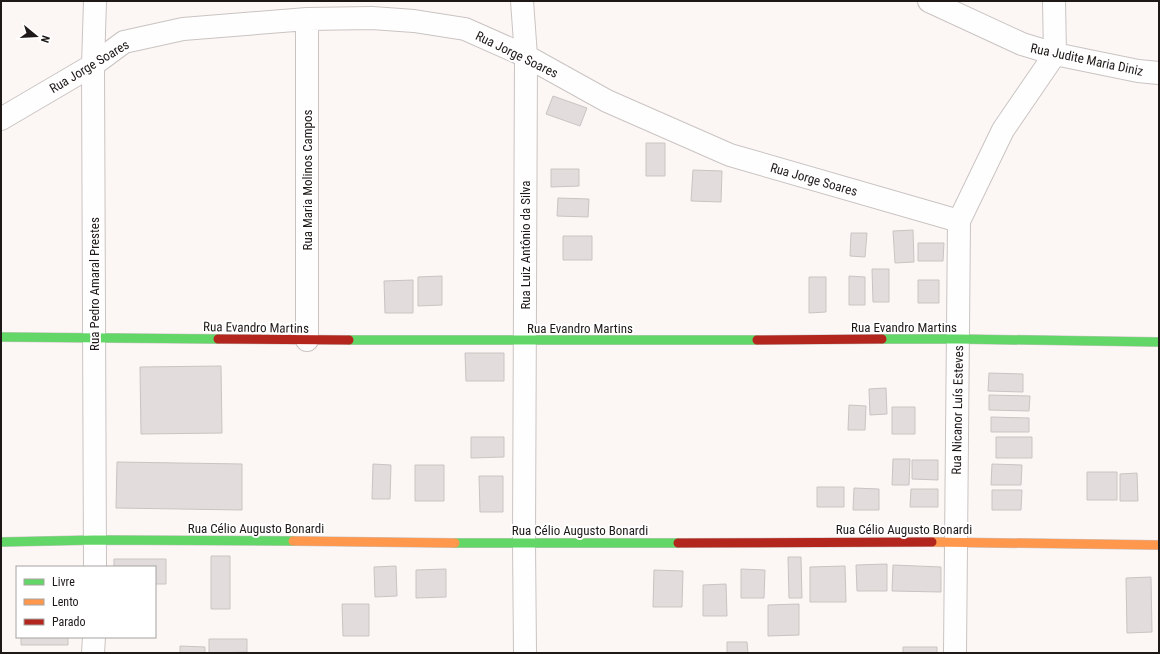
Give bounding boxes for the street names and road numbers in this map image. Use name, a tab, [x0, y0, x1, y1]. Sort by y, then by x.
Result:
street label: Rua Jorge Soares	[473, 28, 561, 81]
street label: Rua Jorge Soares	[47, 37, 132, 96]
street label: Rua Judite Maria Diniz	[1029, 40, 1145, 79]
street label: Rua Maria Molinos Campos	[300, 109, 315, 250]
street label: Rua Jorge Soares	[769, 160, 859, 199]
street label: Rua Luiz Antônio da Silva	[518, 180, 533, 310]
street label: Rua Pedro Amaral Prestes	[87, 217, 102, 351]
street label: Rua Evandro Martins	[203, 319, 309, 336]
street label: Rua Evandro Martins	[851, 320, 957, 335]
street label: Rua Evandro Martins	[527, 321, 633, 336]
street label: Rua Nicanor Luís Esteves	[949, 345, 966, 475]
street label: Rua Célio Augusto Bonardi	[188, 521, 324, 536]
street label: Rua Célio Augusto Bonardi	[836, 522, 972, 537]
street label: Rua Célio Augusto Bonardi	[512, 523, 648, 538]

